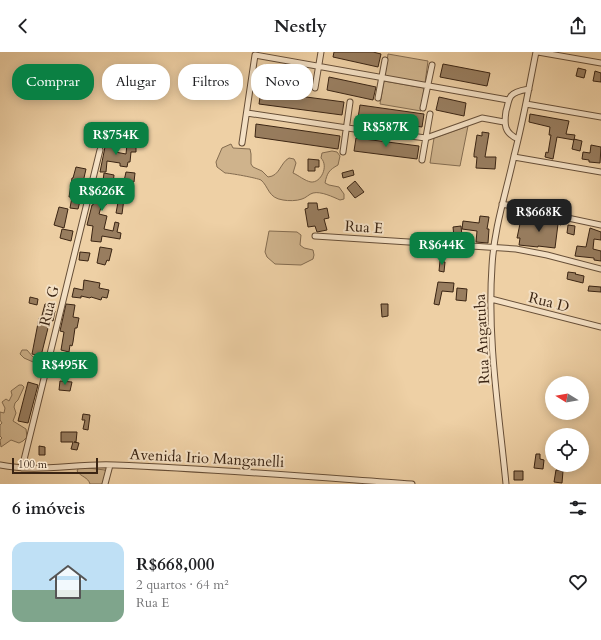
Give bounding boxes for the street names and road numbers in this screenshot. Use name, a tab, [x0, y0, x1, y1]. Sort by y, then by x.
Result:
street label: Rua E	[344, 216, 384, 238]
street label: Rua G	[34, 284, 64, 328]
street label: Rua D	[527, 287, 571, 317]
street label: Rua Angatuba	[470, 293, 494, 385]
street label: Avenida Irio Manganelli	[129, 444, 285, 472]

